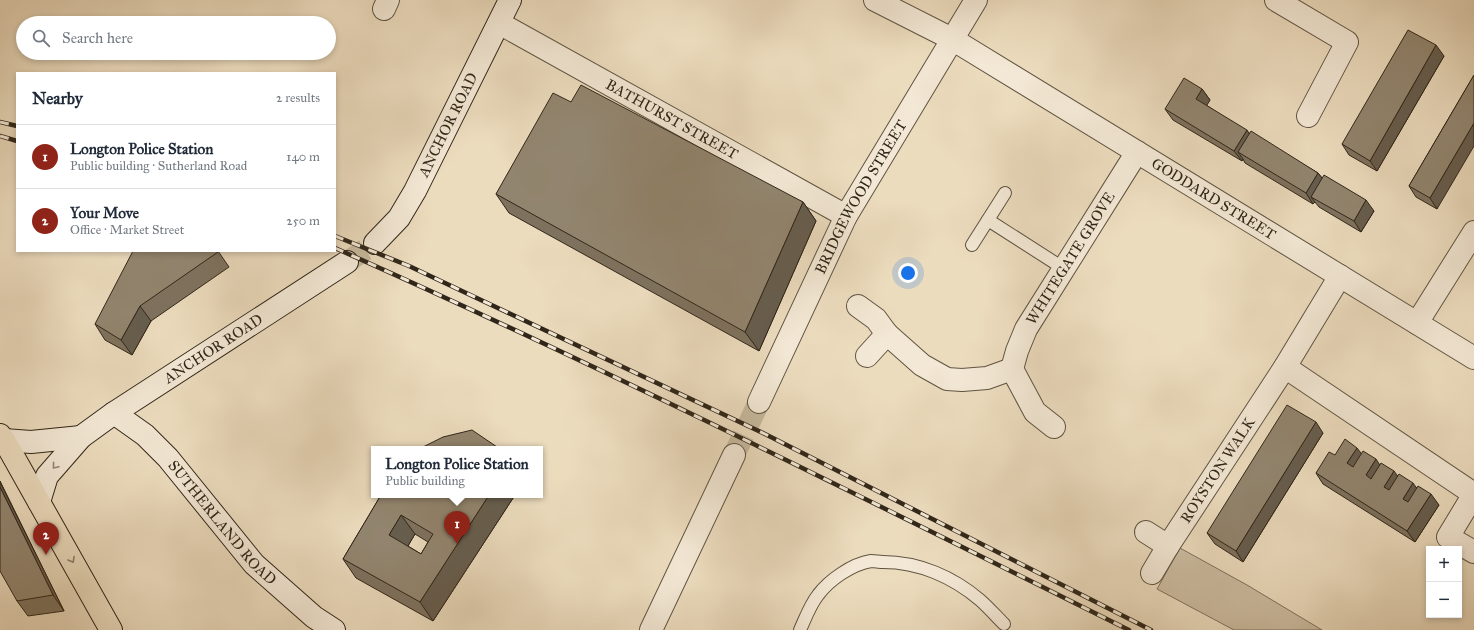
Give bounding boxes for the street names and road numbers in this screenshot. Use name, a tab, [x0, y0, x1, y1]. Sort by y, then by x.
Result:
street label: ANCHOR ROAD	[414, 69, 482, 181]
street label: BATHURST STREET	[603, 75, 741, 163]
street label: BRIDGEWOOD STREET	[811, 117, 911, 277]
street label: GODDARD STREET	[1148, 154, 1279, 244]
street label: WHITEGATE GROVE	[1022, 188, 1119, 328]
street label: ANCHOR ROAD	[160, 310, 266, 388]
street label: ROYSTON WALK	[1177, 414, 1259, 526]
street label: SUTHERLAND ROAD	[164, 457, 280, 589]

